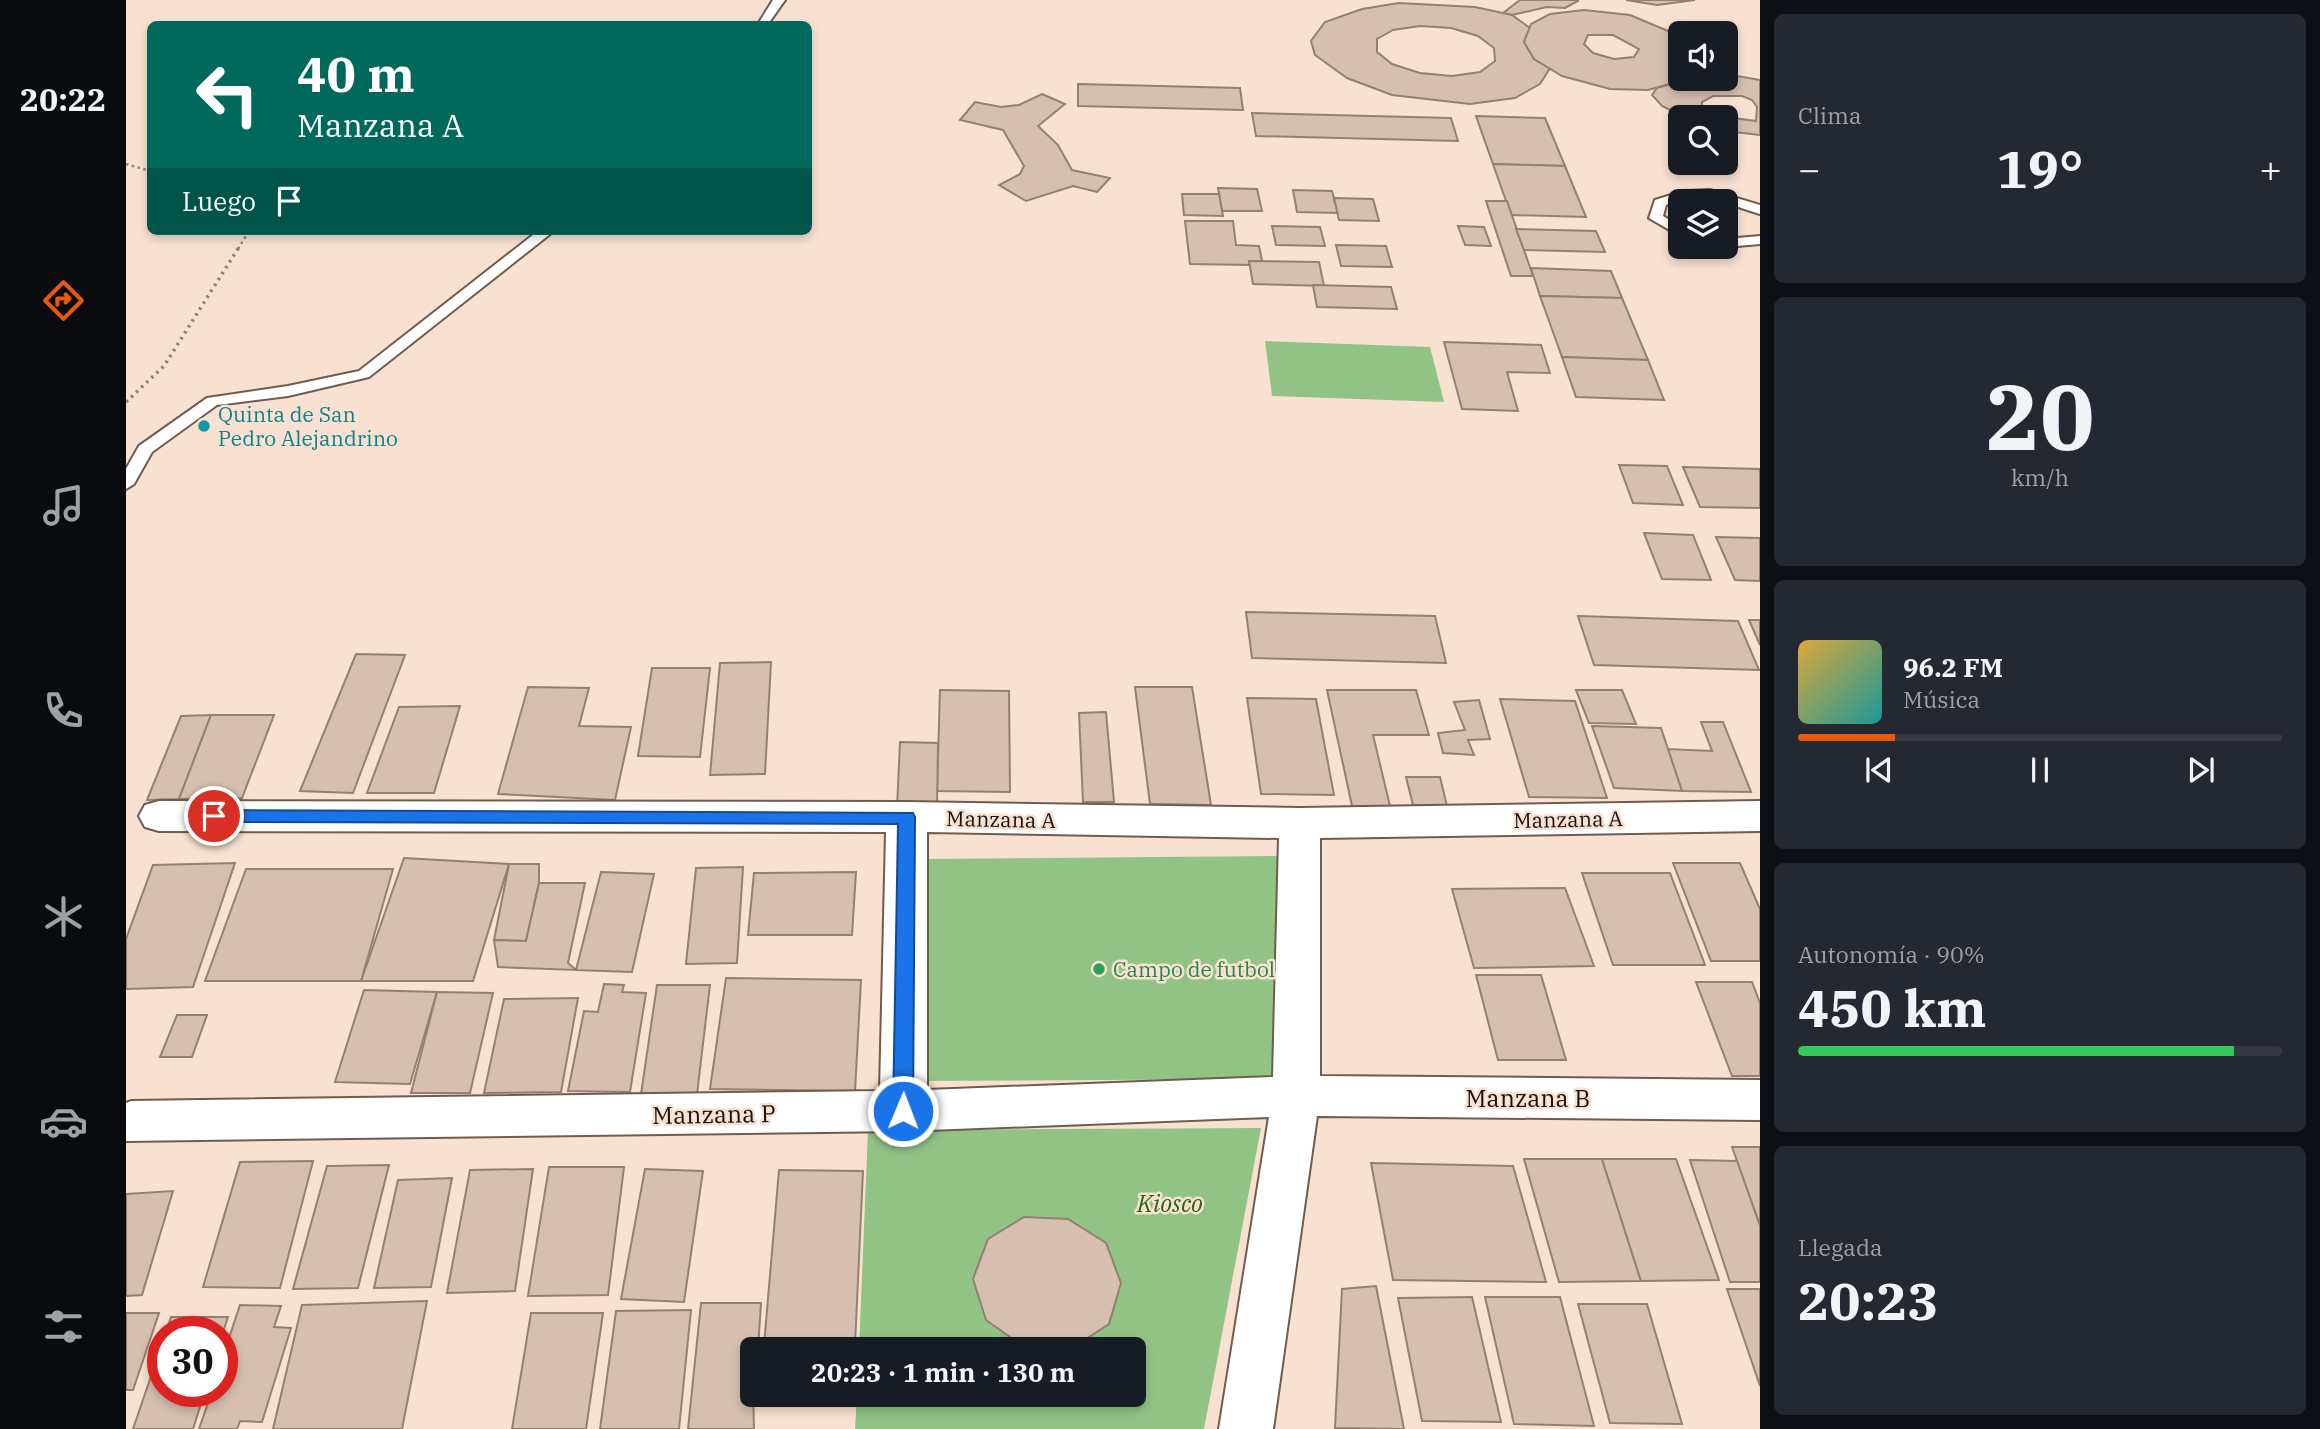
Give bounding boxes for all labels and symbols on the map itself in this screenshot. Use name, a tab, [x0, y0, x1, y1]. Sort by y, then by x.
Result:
place label: Quinta de San Pedro Alejandrino	[218, 400, 398, 452]
marker: Quinta de San Pedro Alejandrino	[196, 418, 212, 434]
pin	[184, 786, 244, 846]
street label: Manzana A	[946, 804, 1057, 834]
street label: Manzana A	[1513, 804, 1624, 834]
place label: Campo de futbol	[1113, 955, 1275, 983]
marker: Campo de futbol	[1091, 961, 1107, 977]
position arrow	[866, 1074, 940, 1148]
street label: Manzana B	[1466, 1082, 1590, 1114]
street label: Manzana P	[652, 1097, 776, 1131]
park label: Kiosco	[1136, 1187, 1203, 1219]
speed limit sign: 30	[147, 1316, 238, 1407]

